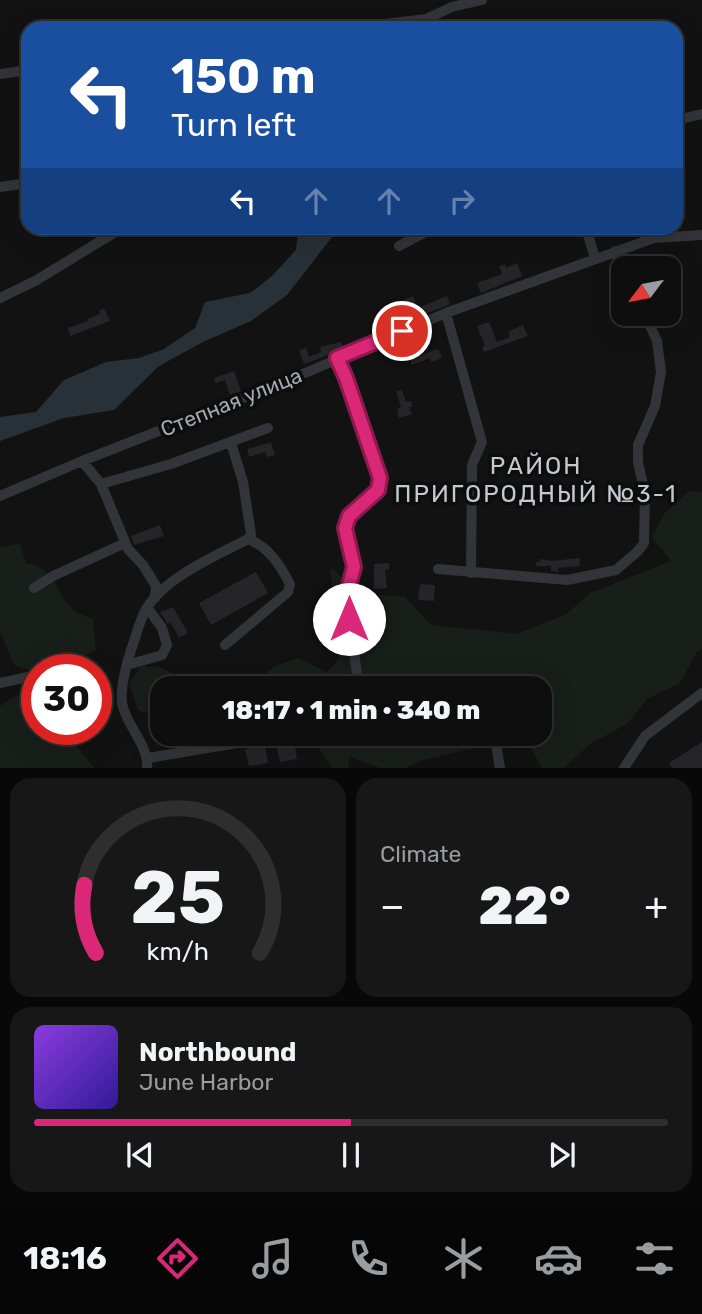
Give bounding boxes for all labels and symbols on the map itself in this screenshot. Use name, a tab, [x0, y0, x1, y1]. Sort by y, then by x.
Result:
north arrow	[611, 256, 681, 326]
pin	[372, 301, 432, 361]
street label: Степная улица	[157, 362, 305, 442]
district label: РАЙОН ПРИГОРОДНЫЙ №3-1	[394, 452, 678, 508]
position arrow	[312, 582, 386, 656]
speed limit sign: 30	[21, 654, 112, 745]

